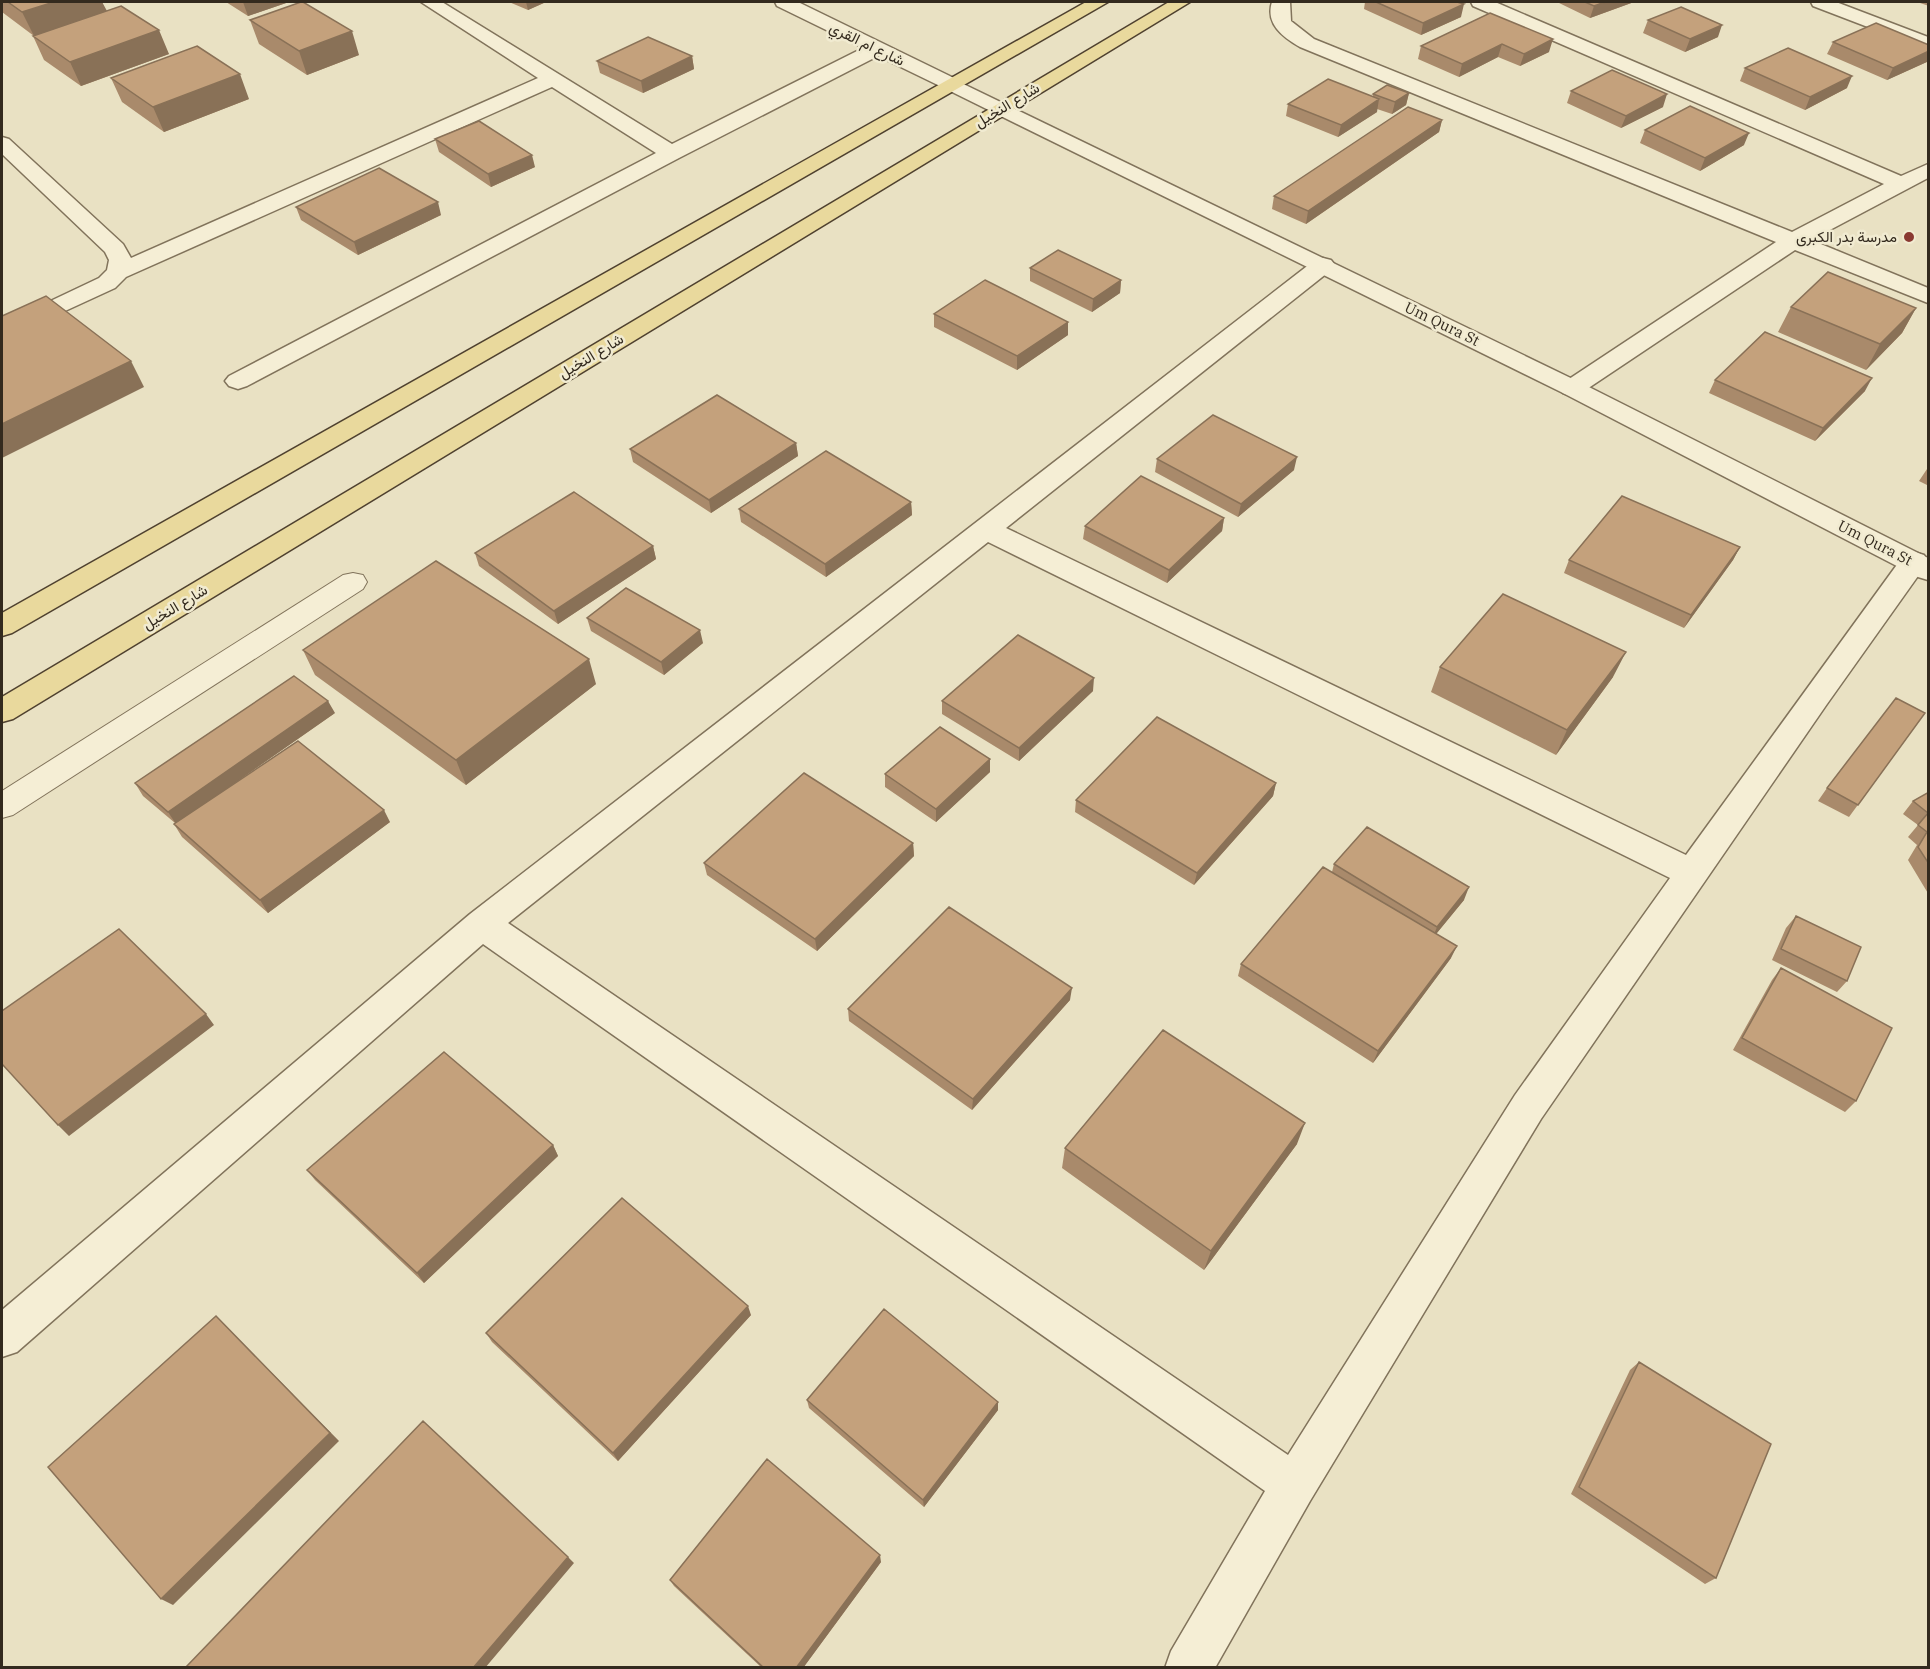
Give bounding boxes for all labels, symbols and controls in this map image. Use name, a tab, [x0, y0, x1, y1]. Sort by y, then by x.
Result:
street label: شارع ام القري	[825, 17, 908, 74]
street label: شارع النخيل	[971, 78, 1044, 133]
place label: مدرسة بدر الكبرى	[1796, 227, 1897, 247]
marker: مدرسة بدر الكبرى	[1902, 230, 1916, 244]
street label: Um Qura St	[1402, 297, 1483, 350]
street label: شارع النخيل	[555, 329, 628, 384]
street label: Um Qura St	[1835, 516, 1916, 569]
street label: شارع النخيل	[139, 580, 212, 635]

